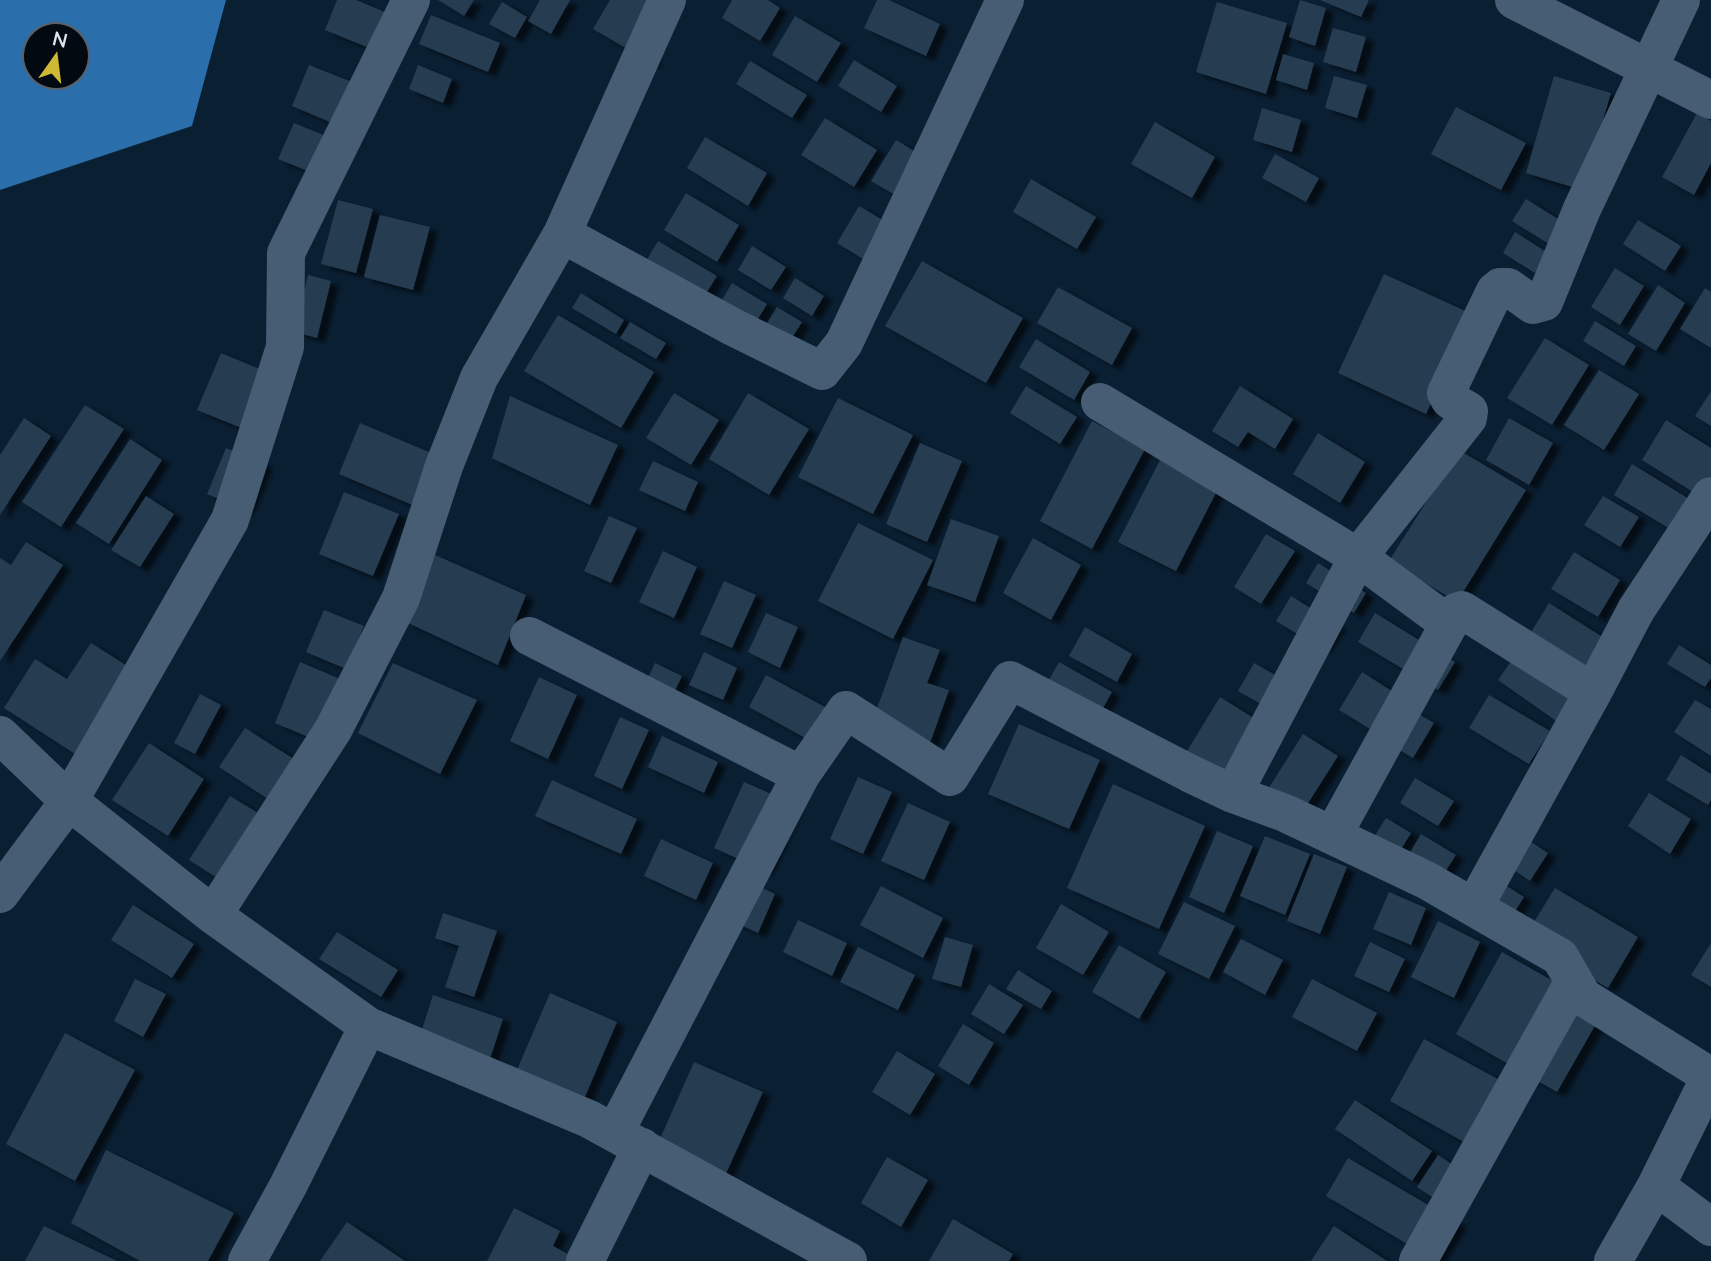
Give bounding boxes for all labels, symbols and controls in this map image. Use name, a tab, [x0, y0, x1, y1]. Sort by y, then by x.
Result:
north arrow	[21, 21, 91, 91]
text: N	[50, 26, 70, 52]

